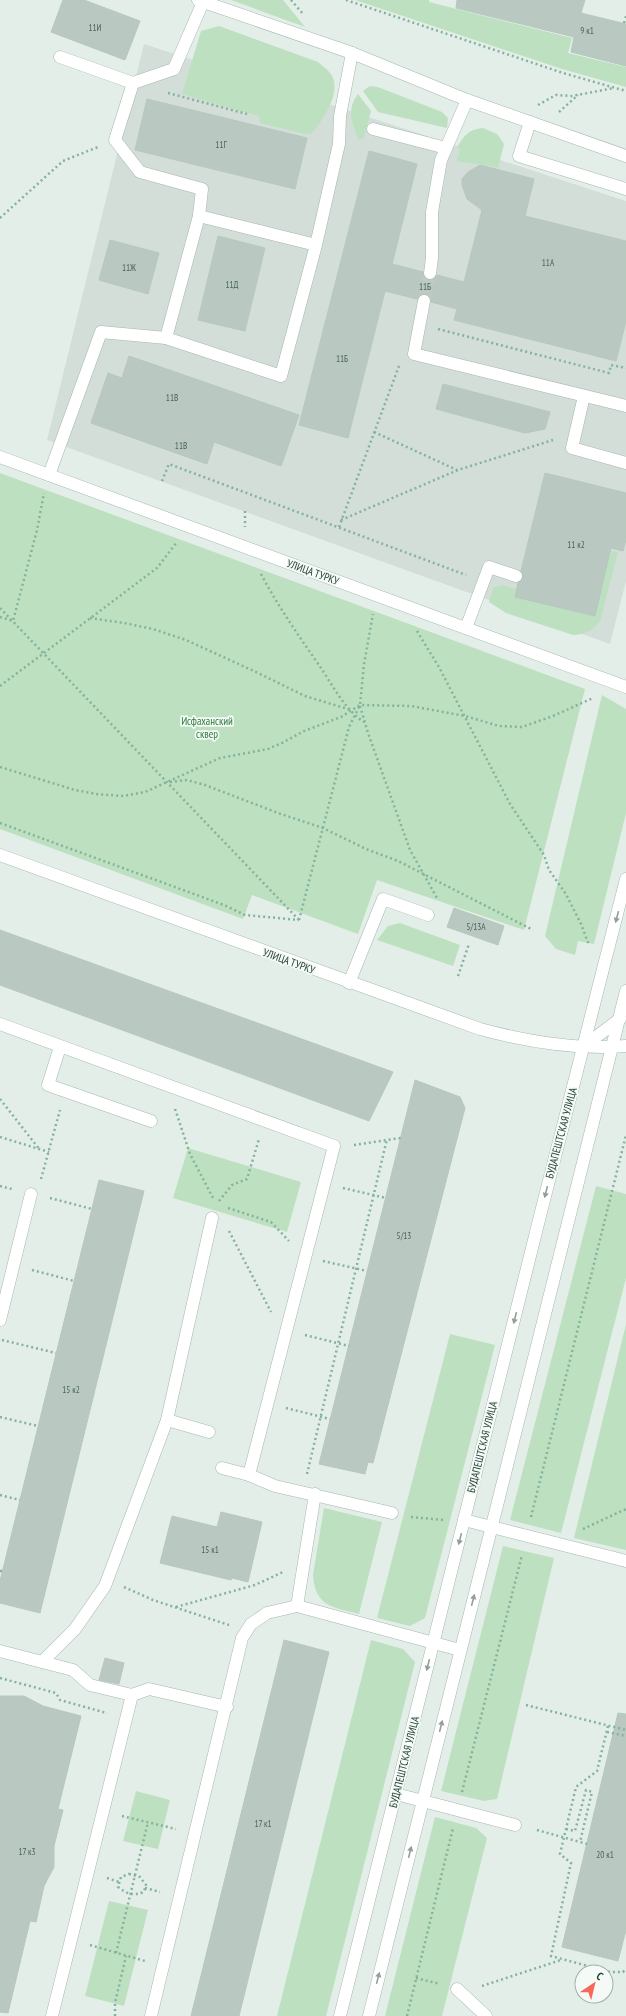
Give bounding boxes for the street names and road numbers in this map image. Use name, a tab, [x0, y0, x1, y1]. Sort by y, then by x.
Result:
street label: УЛИЦА ТУРКУ	[285, 556, 341, 588]
street label: УЛИЦА ТУРКУ	[261, 945, 317, 977]
street label: БУДАПЕШТСКАЯ УЛИЦА	[542, 1085, 580, 1180]
street label: БУДАПЕШТСКАЯ УЛИЦА	[464, 1399, 500, 1494]
street label: БУДАПЕШТСКАЯ УЛИЦА	[386, 1714, 422, 1809]

